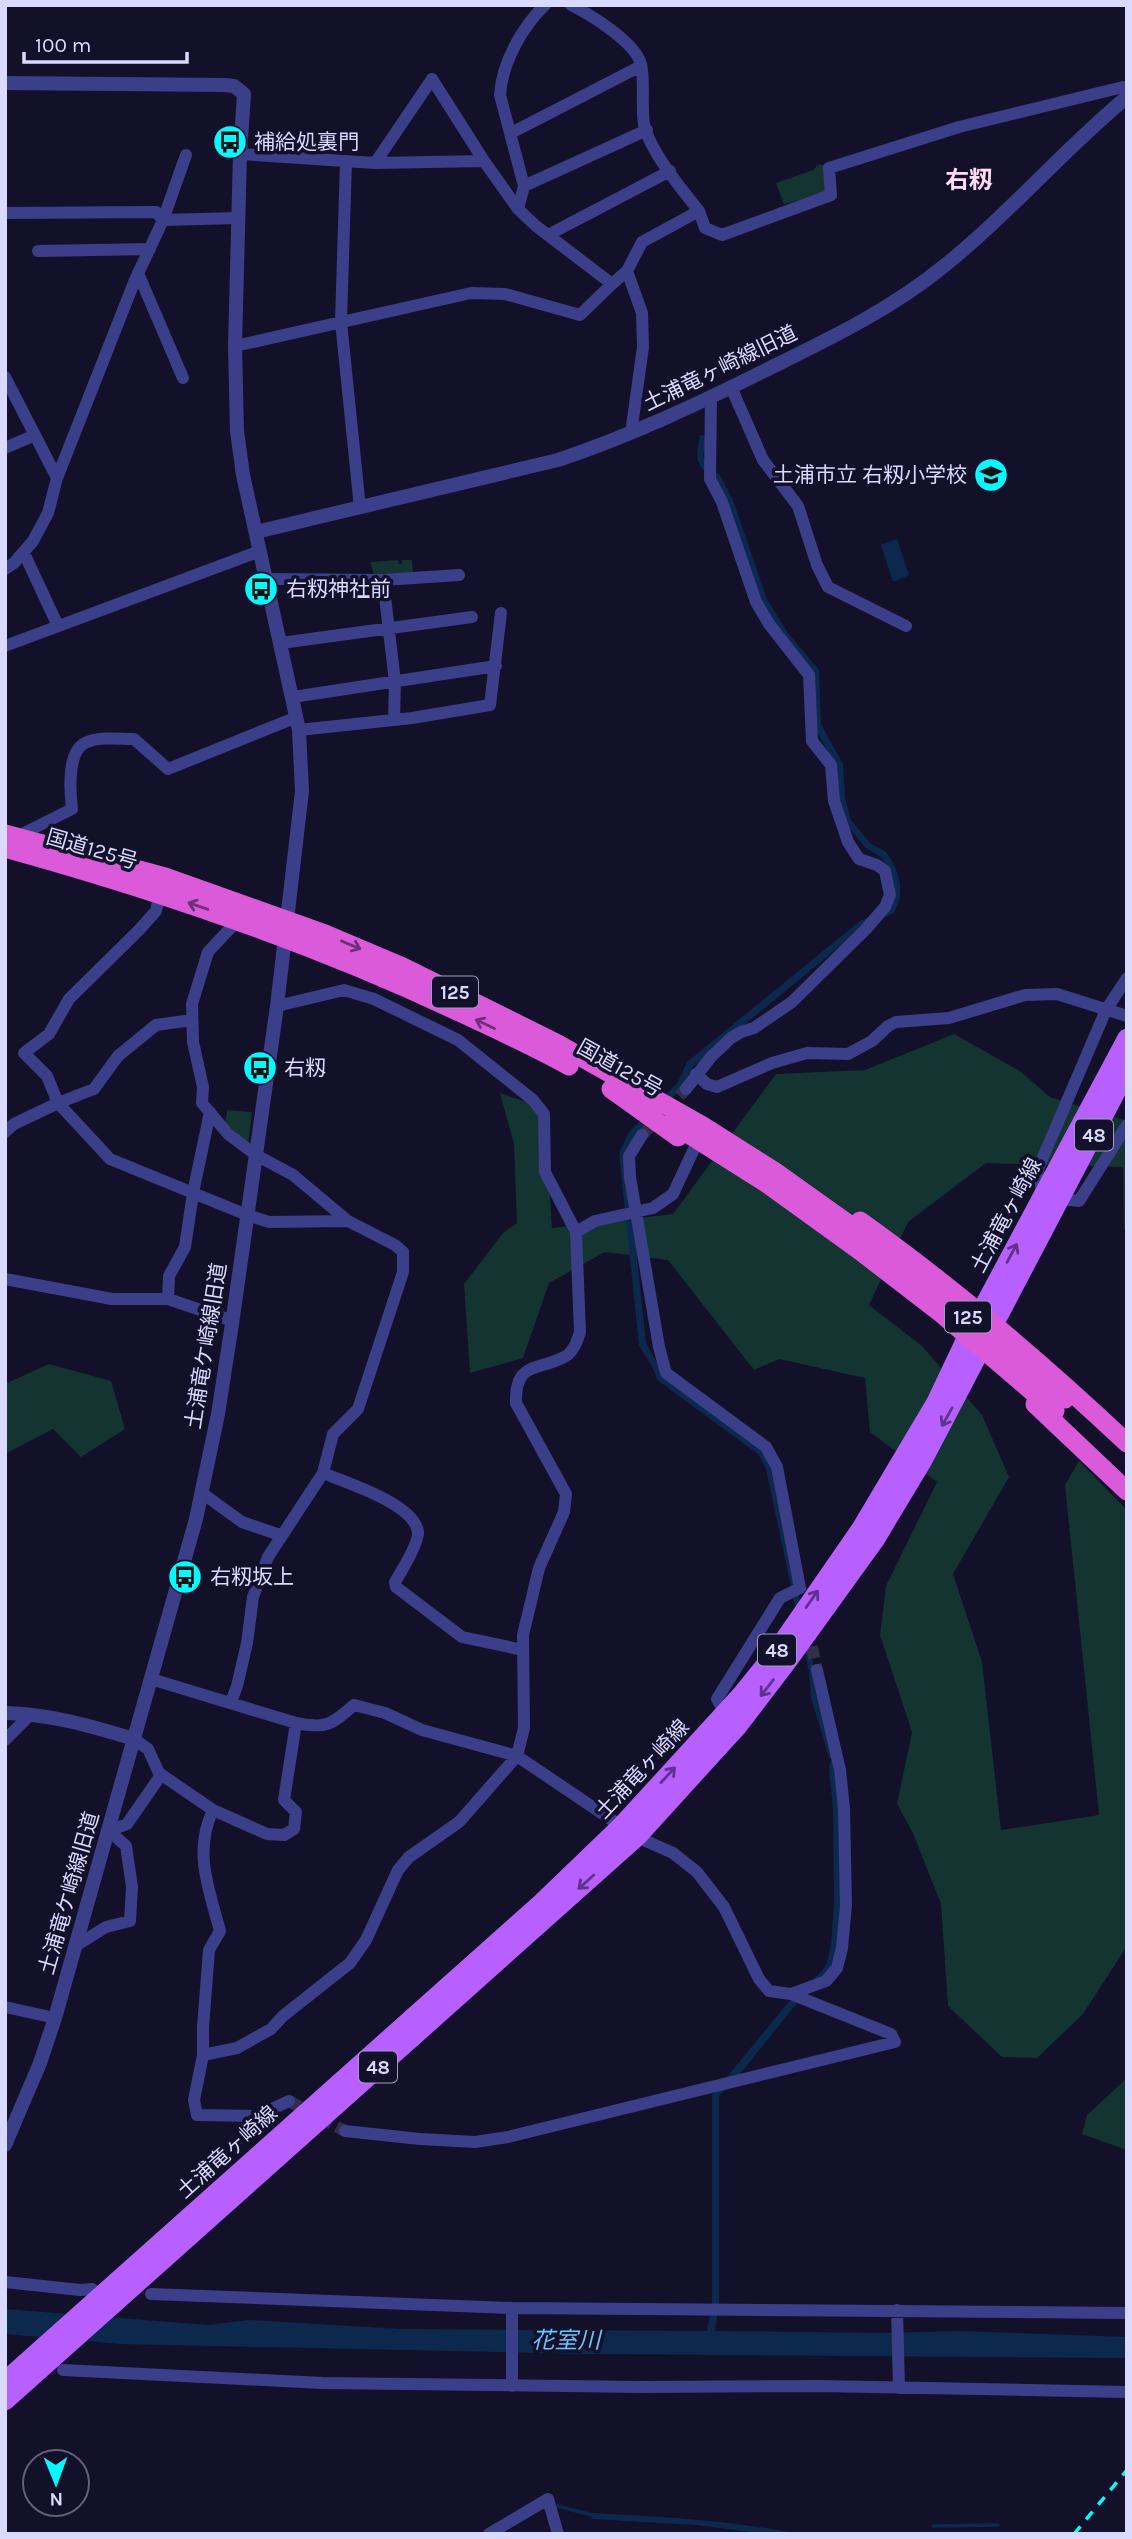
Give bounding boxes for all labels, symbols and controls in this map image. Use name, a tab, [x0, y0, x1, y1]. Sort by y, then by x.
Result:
scale bar	[24, 21, 187, 65]
text: 100 m	[35, 33, 92, 57]
bus stop icon: 補給処裏門	[211, 123, 249, 161]
place label: 補給処裏門	[254, 130, 359, 154]
district label: 右籾	[945, 166, 993, 194]
street label: 土浦竜ヶ崎線旧道	[639, 320, 801, 416]
school or university icon: 土浦市立 右籾小学校	[972, 456, 1010, 494]
place label: 土浦市立 右籾小学校	[773, 463, 967, 487]
bus stop icon: 右籾神社前	[242, 570, 280, 608]
place label: 右籾神社前	[286, 577, 391, 601]
street label: 国道125号	[44, 825, 140, 873]
one-way arrow	[187, 899, 209, 912]
one-way arrow	[340, 939, 361, 952]
road number: 125	[432, 976, 478, 1008]
one-way arrow	[475, 1017, 496, 1030]
street label: 国道125号	[573, 1035, 667, 1101]
bus stop icon: 右籾	[241, 1049, 279, 1087]
place label: 右籾	[284, 1056, 326, 1080]
road number: 48	[1075, 1120, 1113, 1150]
street label: 土浦竜ヶ崎線	[966, 1154, 1046, 1276]
one-way arrow	[1005, 1243, 1019, 1264]
street label: 土浦竜ケ崎線旧道	[181, 1261, 231, 1431]
road number: 125	[945, 1302, 991, 1332]
one-way arrow	[940, 1406, 954, 1426]
bus stop icon: 右籾坂上	[166, 1558, 204, 1596]
place label: 右籾坂上	[210, 1565, 294, 1589]
one-way arrow	[805, 1590, 819, 1609]
road number: 48	[758, 1634, 796, 1666]
one-way arrow	[760, 1678, 775, 1696]
street label: 土浦竜ヶ崎線	[590, 1715, 694, 1823]
one-way arrow	[660, 1766, 676, 1784]
street label: 土浦竜ケ崎線旧道	[34, 1809, 104, 1977]
one-way arrow	[577, 1874, 595, 1890]
road number: 48	[359, 2052, 397, 2082]
street label: 土浦竜ヶ崎線	[172, 2101, 282, 2203]
water label: 花室川	[532, 2327, 604, 2354]
north arrow	[21, 2448, 91, 2518]
text: N	[49, 2488, 63, 2510]

